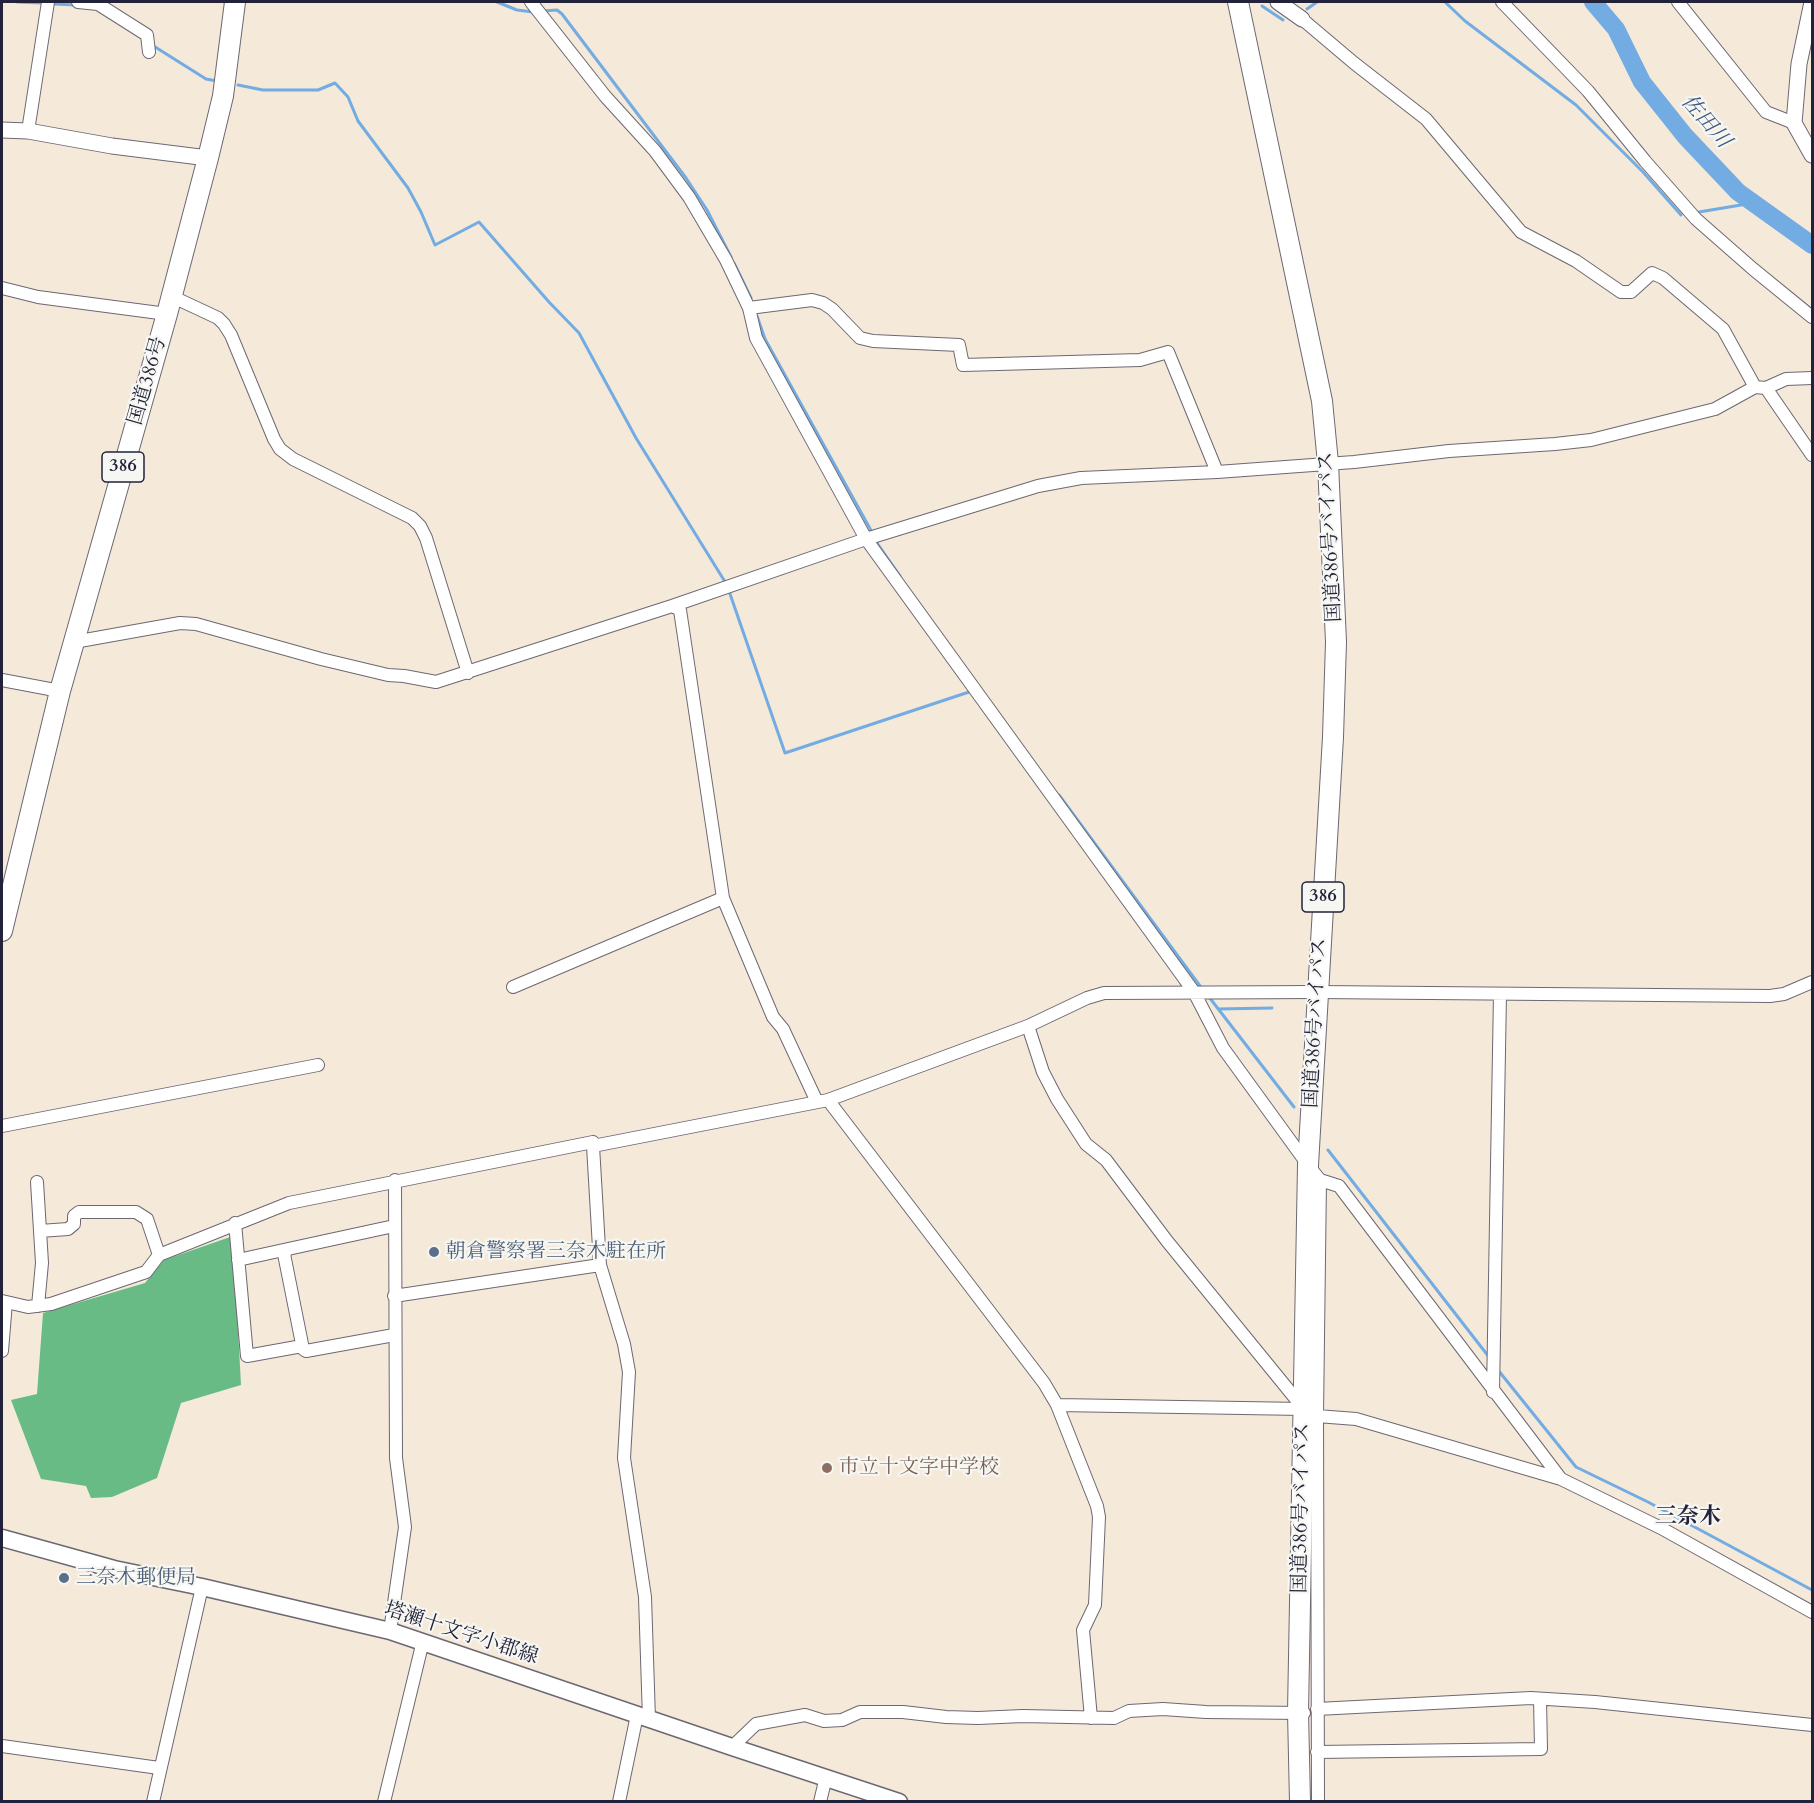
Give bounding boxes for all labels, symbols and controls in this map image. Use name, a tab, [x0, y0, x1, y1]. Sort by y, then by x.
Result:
water label: 佐田川	[1675, 90, 1735, 154]
street label: 国道386号	[124, 334, 172, 428]
street label: 国道386号バイパス	[1315, 451, 1347, 623]
road number: 386	[102, 452, 144, 482]
road number: 386	[1302, 882, 1344, 912]
street label: 国道386号バイパス	[1300, 937, 1332, 1109]
place label: 朝倉警察署三奈木駐在所	[446, 1240, 666, 1264]
marker: 朝倉警察署三奈木駐在所	[427, 1245, 441, 1259]
street label: 国道386号バイパス	[1289, 1422, 1315, 1594]
place label: 市立十文字中学校	[839, 1456, 999, 1480]
marker: 市立十文字中学校	[820, 1461, 834, 1475]
district label: 三奈木	[1655, 1505, 1721, 1531]
place label: 三奈木郵便局	[76, 1566, 196, 1590]
marker: 三奈木郵便局	[57, 1571, 71, 1585]
street label: 塔瀬十文字小郡線	[381, 1598, 541, 1670]

